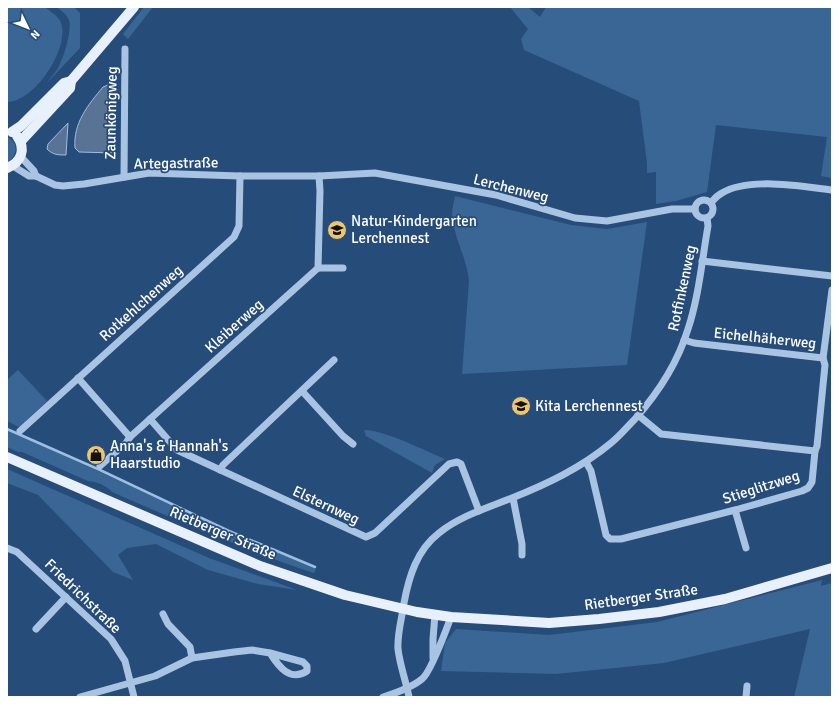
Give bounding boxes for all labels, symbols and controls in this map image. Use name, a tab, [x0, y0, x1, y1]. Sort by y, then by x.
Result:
north arrow	[8, 8, 48, 48]
text: N	[28, 27, 42, 42]
street label: Zaunkönigweg	[101, 66, 121, 160]
street label: Artegastraße	[133, 153, 219, 173]
street label: Lerchenweg	[471, 170, 551, 206]
place label: Natur-Kindergarten Lerchennest	[351, 212, 477, 247]
school or university icon: Natur-Kindergarten Lerchennest	[326, 219, 348, 241]
street label: Rotfinkenweg	[664, 243, 700, 333]
street label: Rotkehlchenweg	[96, 261, 186, 345]
street label: Kleiberweg	[201, 295, 267, 357]
street label: Eichelhäherweg	[713, 324, 817, 352]
school or university icon: Kita Lerchennest	[510, 395, 532, 417]
place label: Kita Lerchennest	[535, 397, 643, 415]
place label: Anna's & Hannah's Haarstudio	[110, 437, 229, 472]
shop icon: Anna's & Hannah's Haarstudio	[85, 444, 107, 466]
street label: Stieglitzweg	[720, 466, 802, 508]
street label: Elsternweg	[290, 482, 362, 528]
street label: Rietberger Straße	[167, 502, 279, 564]
street label: Friedrichstraße	[41, 555, 125, 637]
street label: Rietberger Straße	[583, 580, 699, 614]

